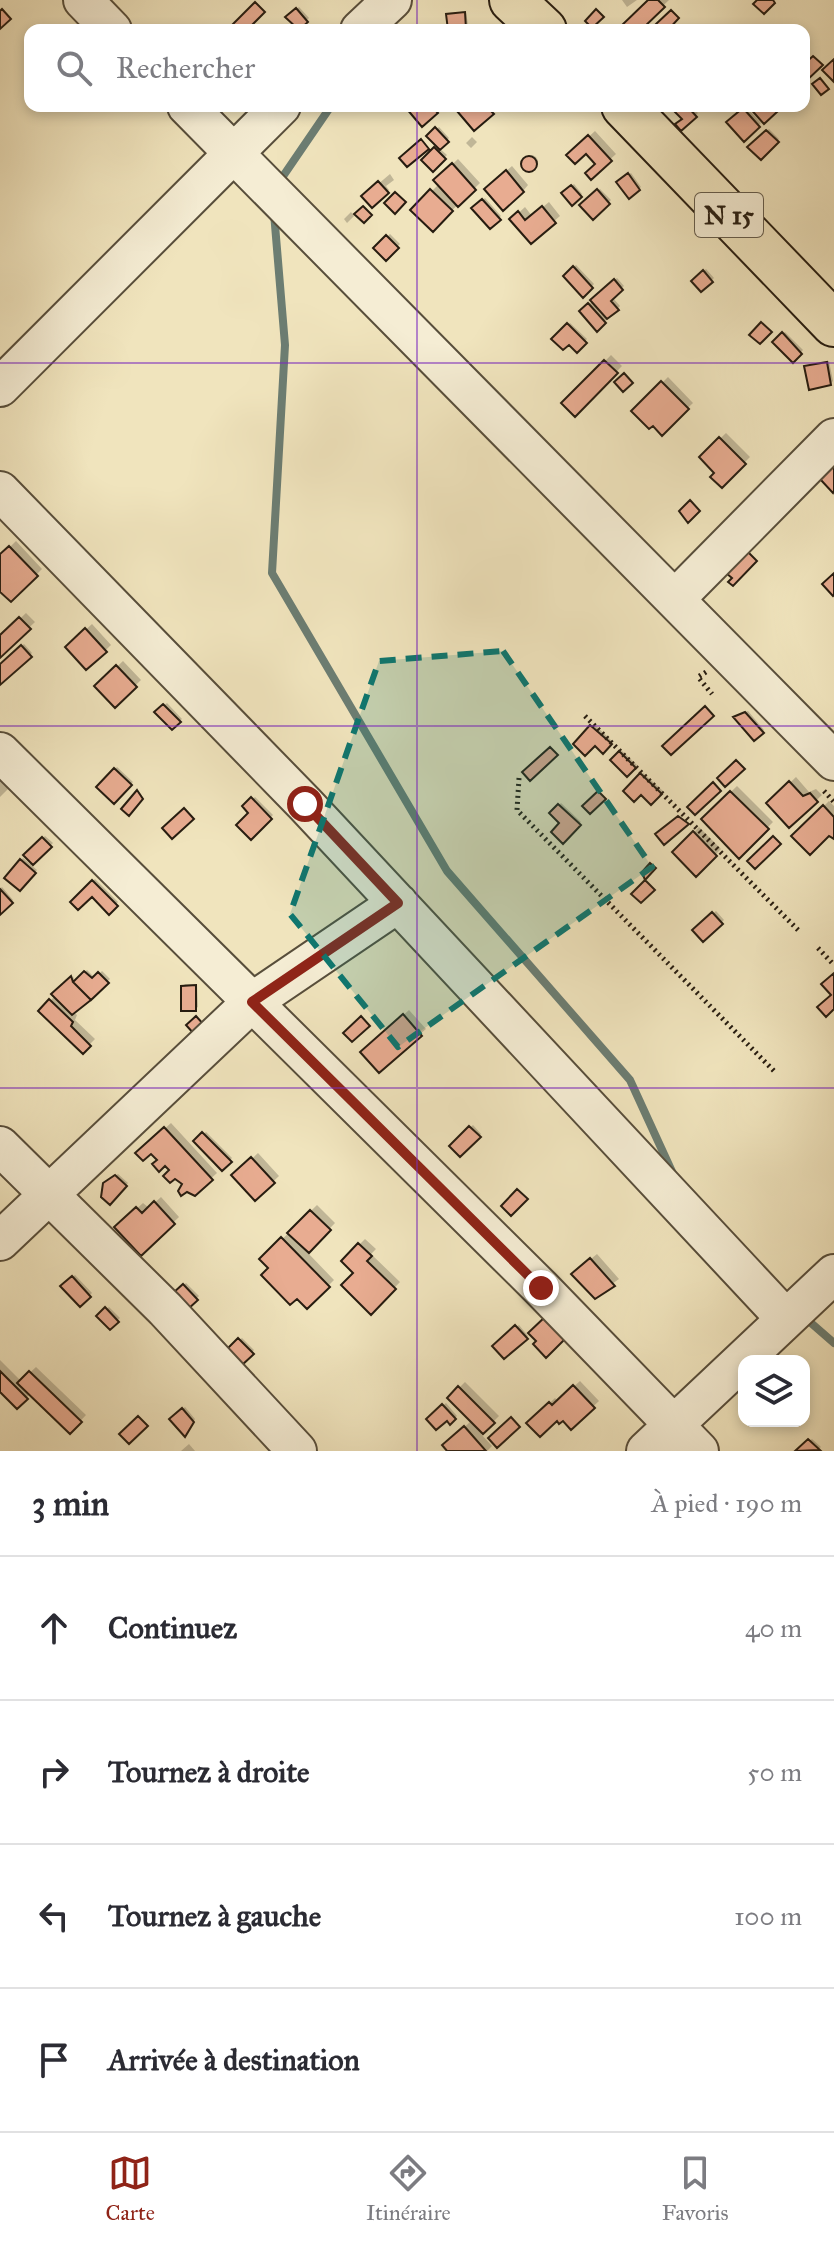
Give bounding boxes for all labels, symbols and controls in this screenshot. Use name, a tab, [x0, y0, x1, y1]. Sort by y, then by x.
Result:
search box	[24, 24, 810, 112]
icon: search	[52, 46, 96, 90]
text: Rechercher	[116, 50, 255, 86]
road number: N 15	[695, 193, 763, 237]
route start	[287, 786, 323, 822]
route end	[523, 1270, 559, 1306]
map controls	[738, 1355, 810, 1427]
button: layers	[738, 1355, 810, 1427]
text: 3 min	[32, 1483, 109, 1524]
text: À pied · 190 m	[651, 1487, 802, 1519]
icon: ahead	[32, 1606, 76, 1650]
text: Continuez	[108, 1610, 237, 1646]
text: 40 m	[745, 1612, 802, 1644]
icon: right	[32, 1750, 76, 1794]
text: Tournez à droite	[108, 1754, 310, 1790]
text: 50 m	[747, 1756, 802, 1788]
icon: left	[32, 1894, 76, 1938]
text: Tournez à gauche	[108, 1898, 321, 1934]
text: 100 m	[734, 1900, 802, 1932]
icon: arrive	[32, 2038, 76, 2082]
text: Arrivée à destination	[108, 2042, 360, 2078]
tab: Carte	[105, 2151, 155, 2226]
tab: Itinéraire	[366, 2151, 451, 2226]
tab: Favoris	[662, 2151, 729, 2226]

